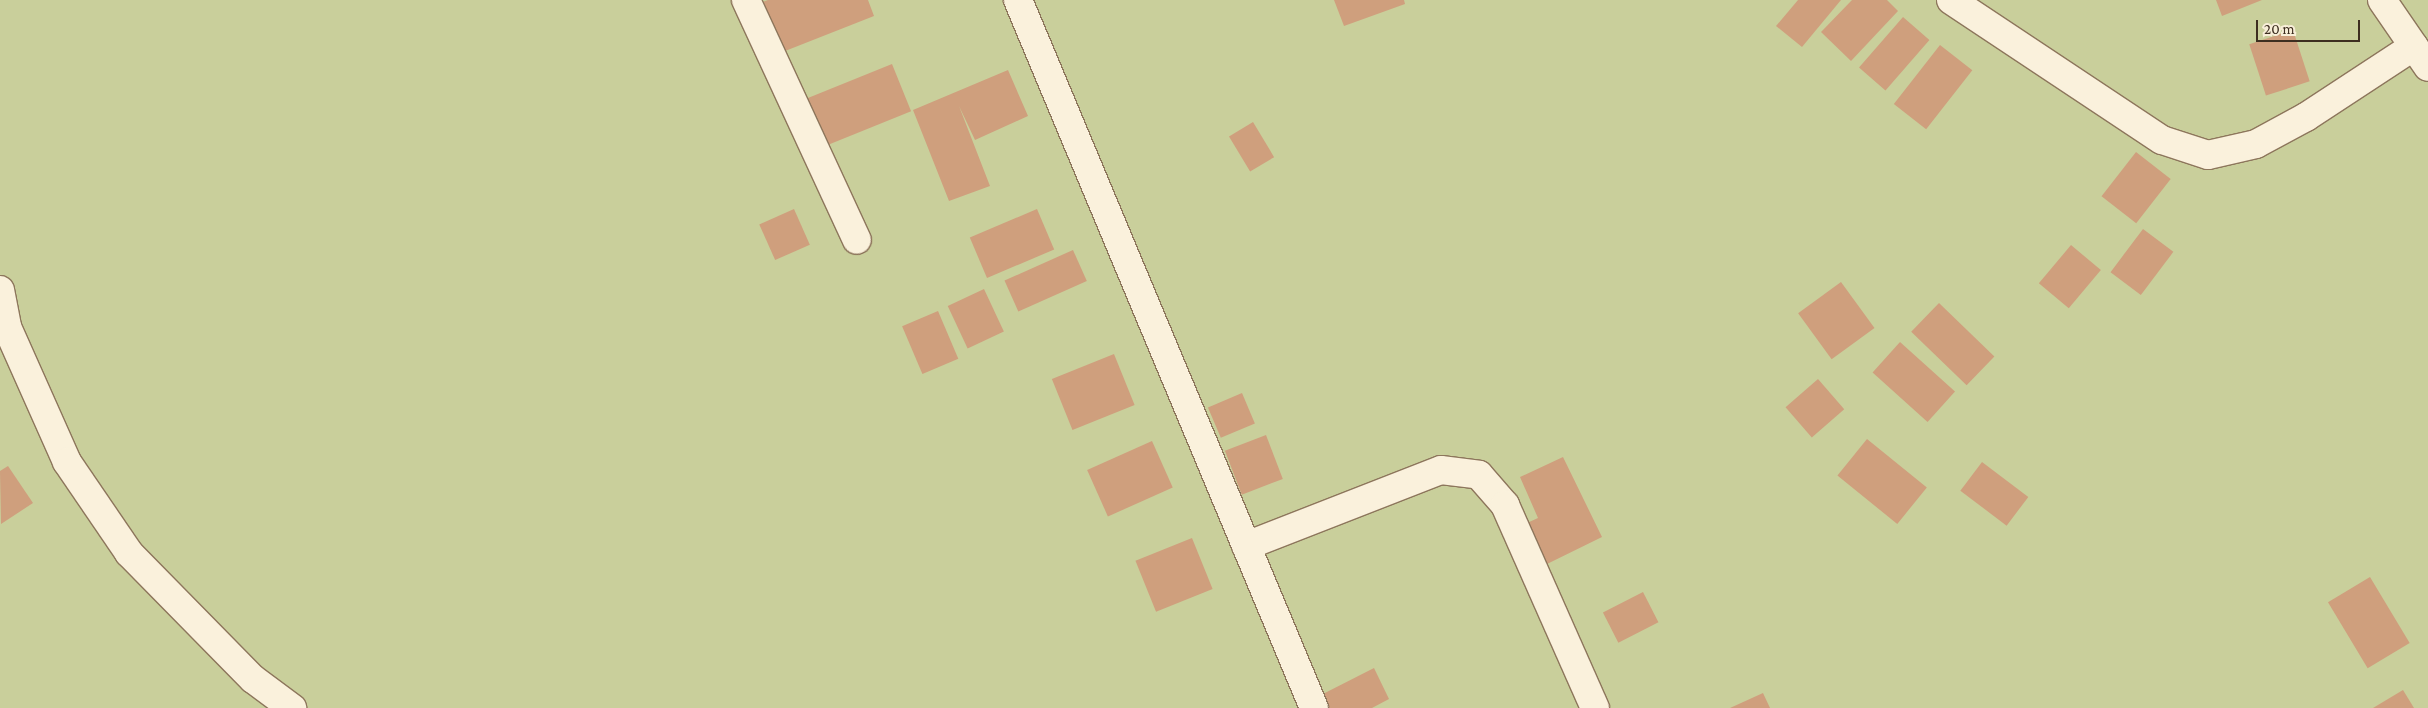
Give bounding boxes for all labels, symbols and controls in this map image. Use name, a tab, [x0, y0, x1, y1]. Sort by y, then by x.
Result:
scale bar	[2258, 10, 2362, 42]
text: 20 m	[2264, 21, 2295, 37]

